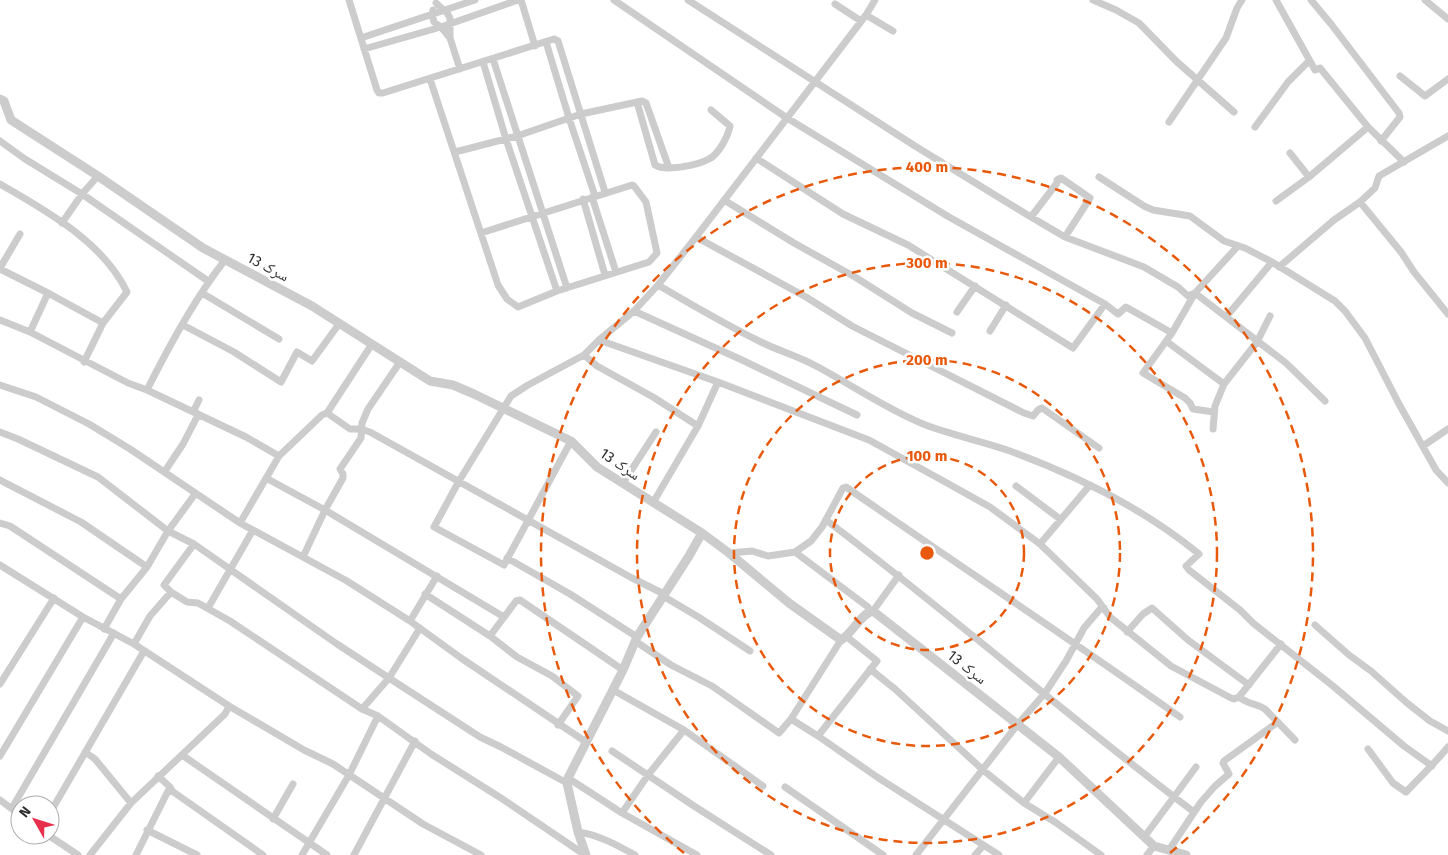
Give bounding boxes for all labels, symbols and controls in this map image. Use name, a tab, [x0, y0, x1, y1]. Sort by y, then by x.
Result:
text: 400 m	[906, 158, 948, 176]
street label: سرک 13	[244, 249, 292, 286]
text: 300 m	[905, 254, 948, 272]
text: 200 m	[906, 351, 948, 369]
street label: سرک 13	[596, 444, 644, 484]
text: 100 m	[907, 447, 947, 465]
centre of rings	[918, 544, 936, 562]
street label: سرک 13	[944, 646, 990, 688]
north arrow	[10, 795, 60, 845]
text: N	[16, 803, 35, 821]

